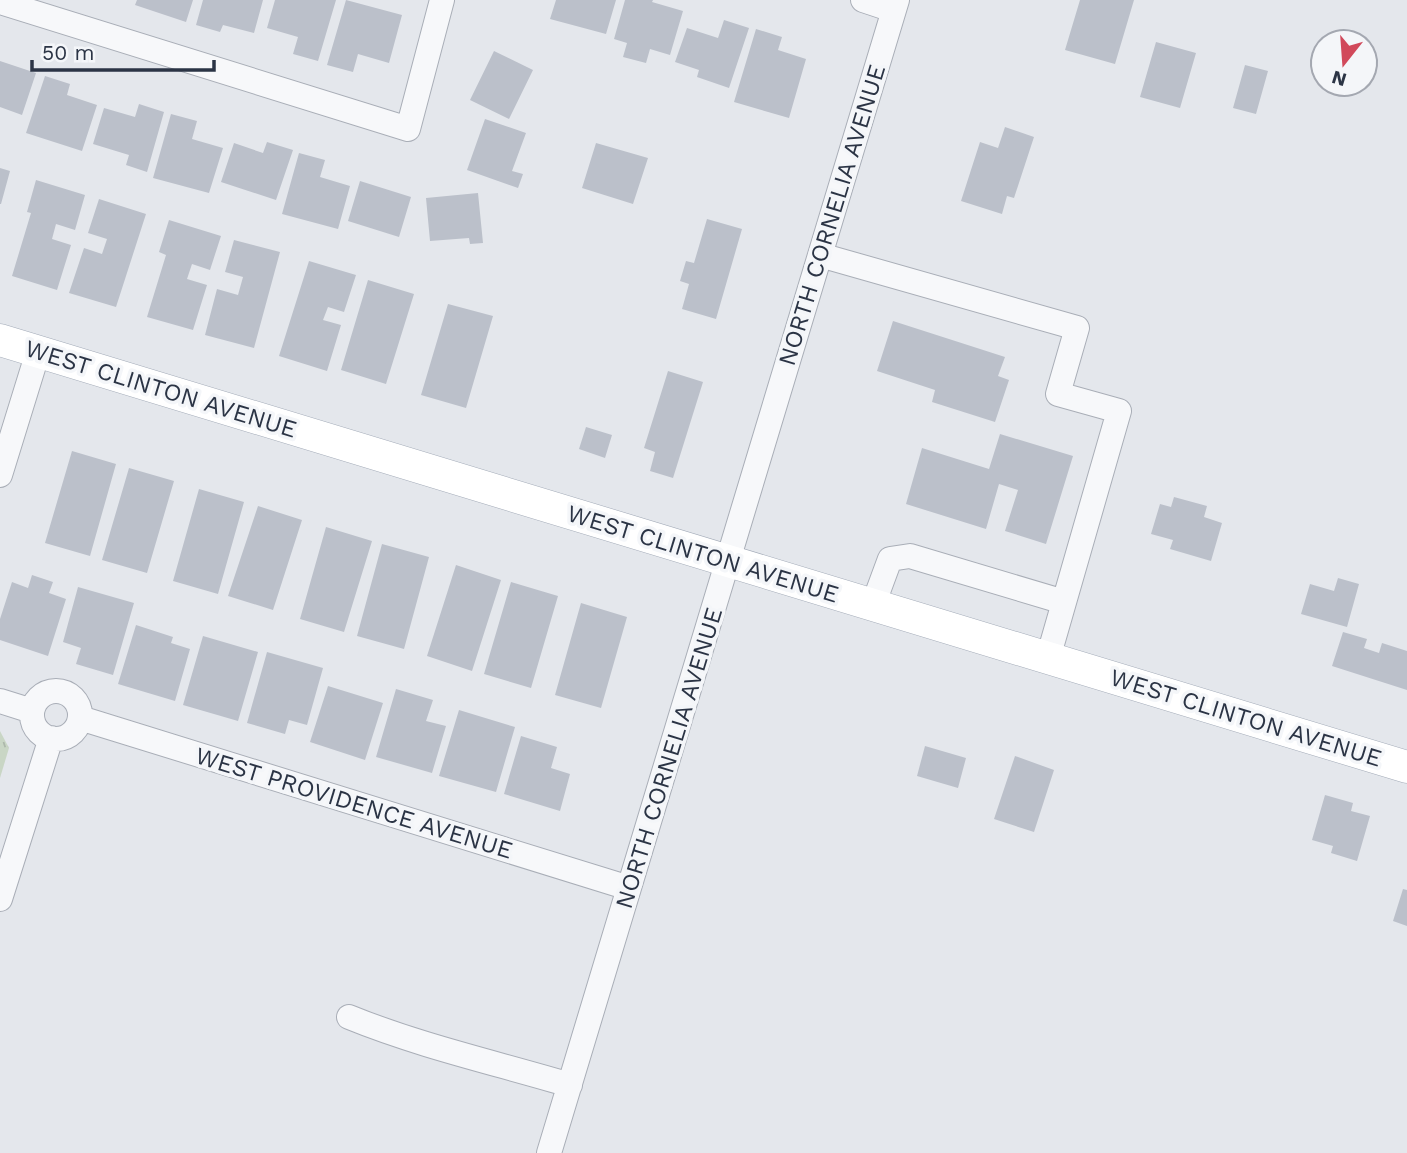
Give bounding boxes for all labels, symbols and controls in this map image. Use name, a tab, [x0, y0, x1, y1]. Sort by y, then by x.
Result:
scale bar	[32, 28, 214, 72]
north arrow	[1309, 28, 1379, 98]
text: 50 m	[42, 40, 94, 65]
street label: NORTH CORNELIA AVENUE	[773, 61, 891, 369]
text: N	[1329, 66, 1349, 92]
street label: WEST CLINTON AVENUE	[22, 334, 300, 444]
street label: WEST CLINTON AVENUE	[564, 499, 842, 609]
street label: NORTH CORNELIA AVENUE	[610, 604, 728, 912]
street label: WEST CLINTON AVENUE	[1107, 663, 1385, 773]
street label: WEST PROVIDENCE AVENUE	[192, 741, 516, 865]

